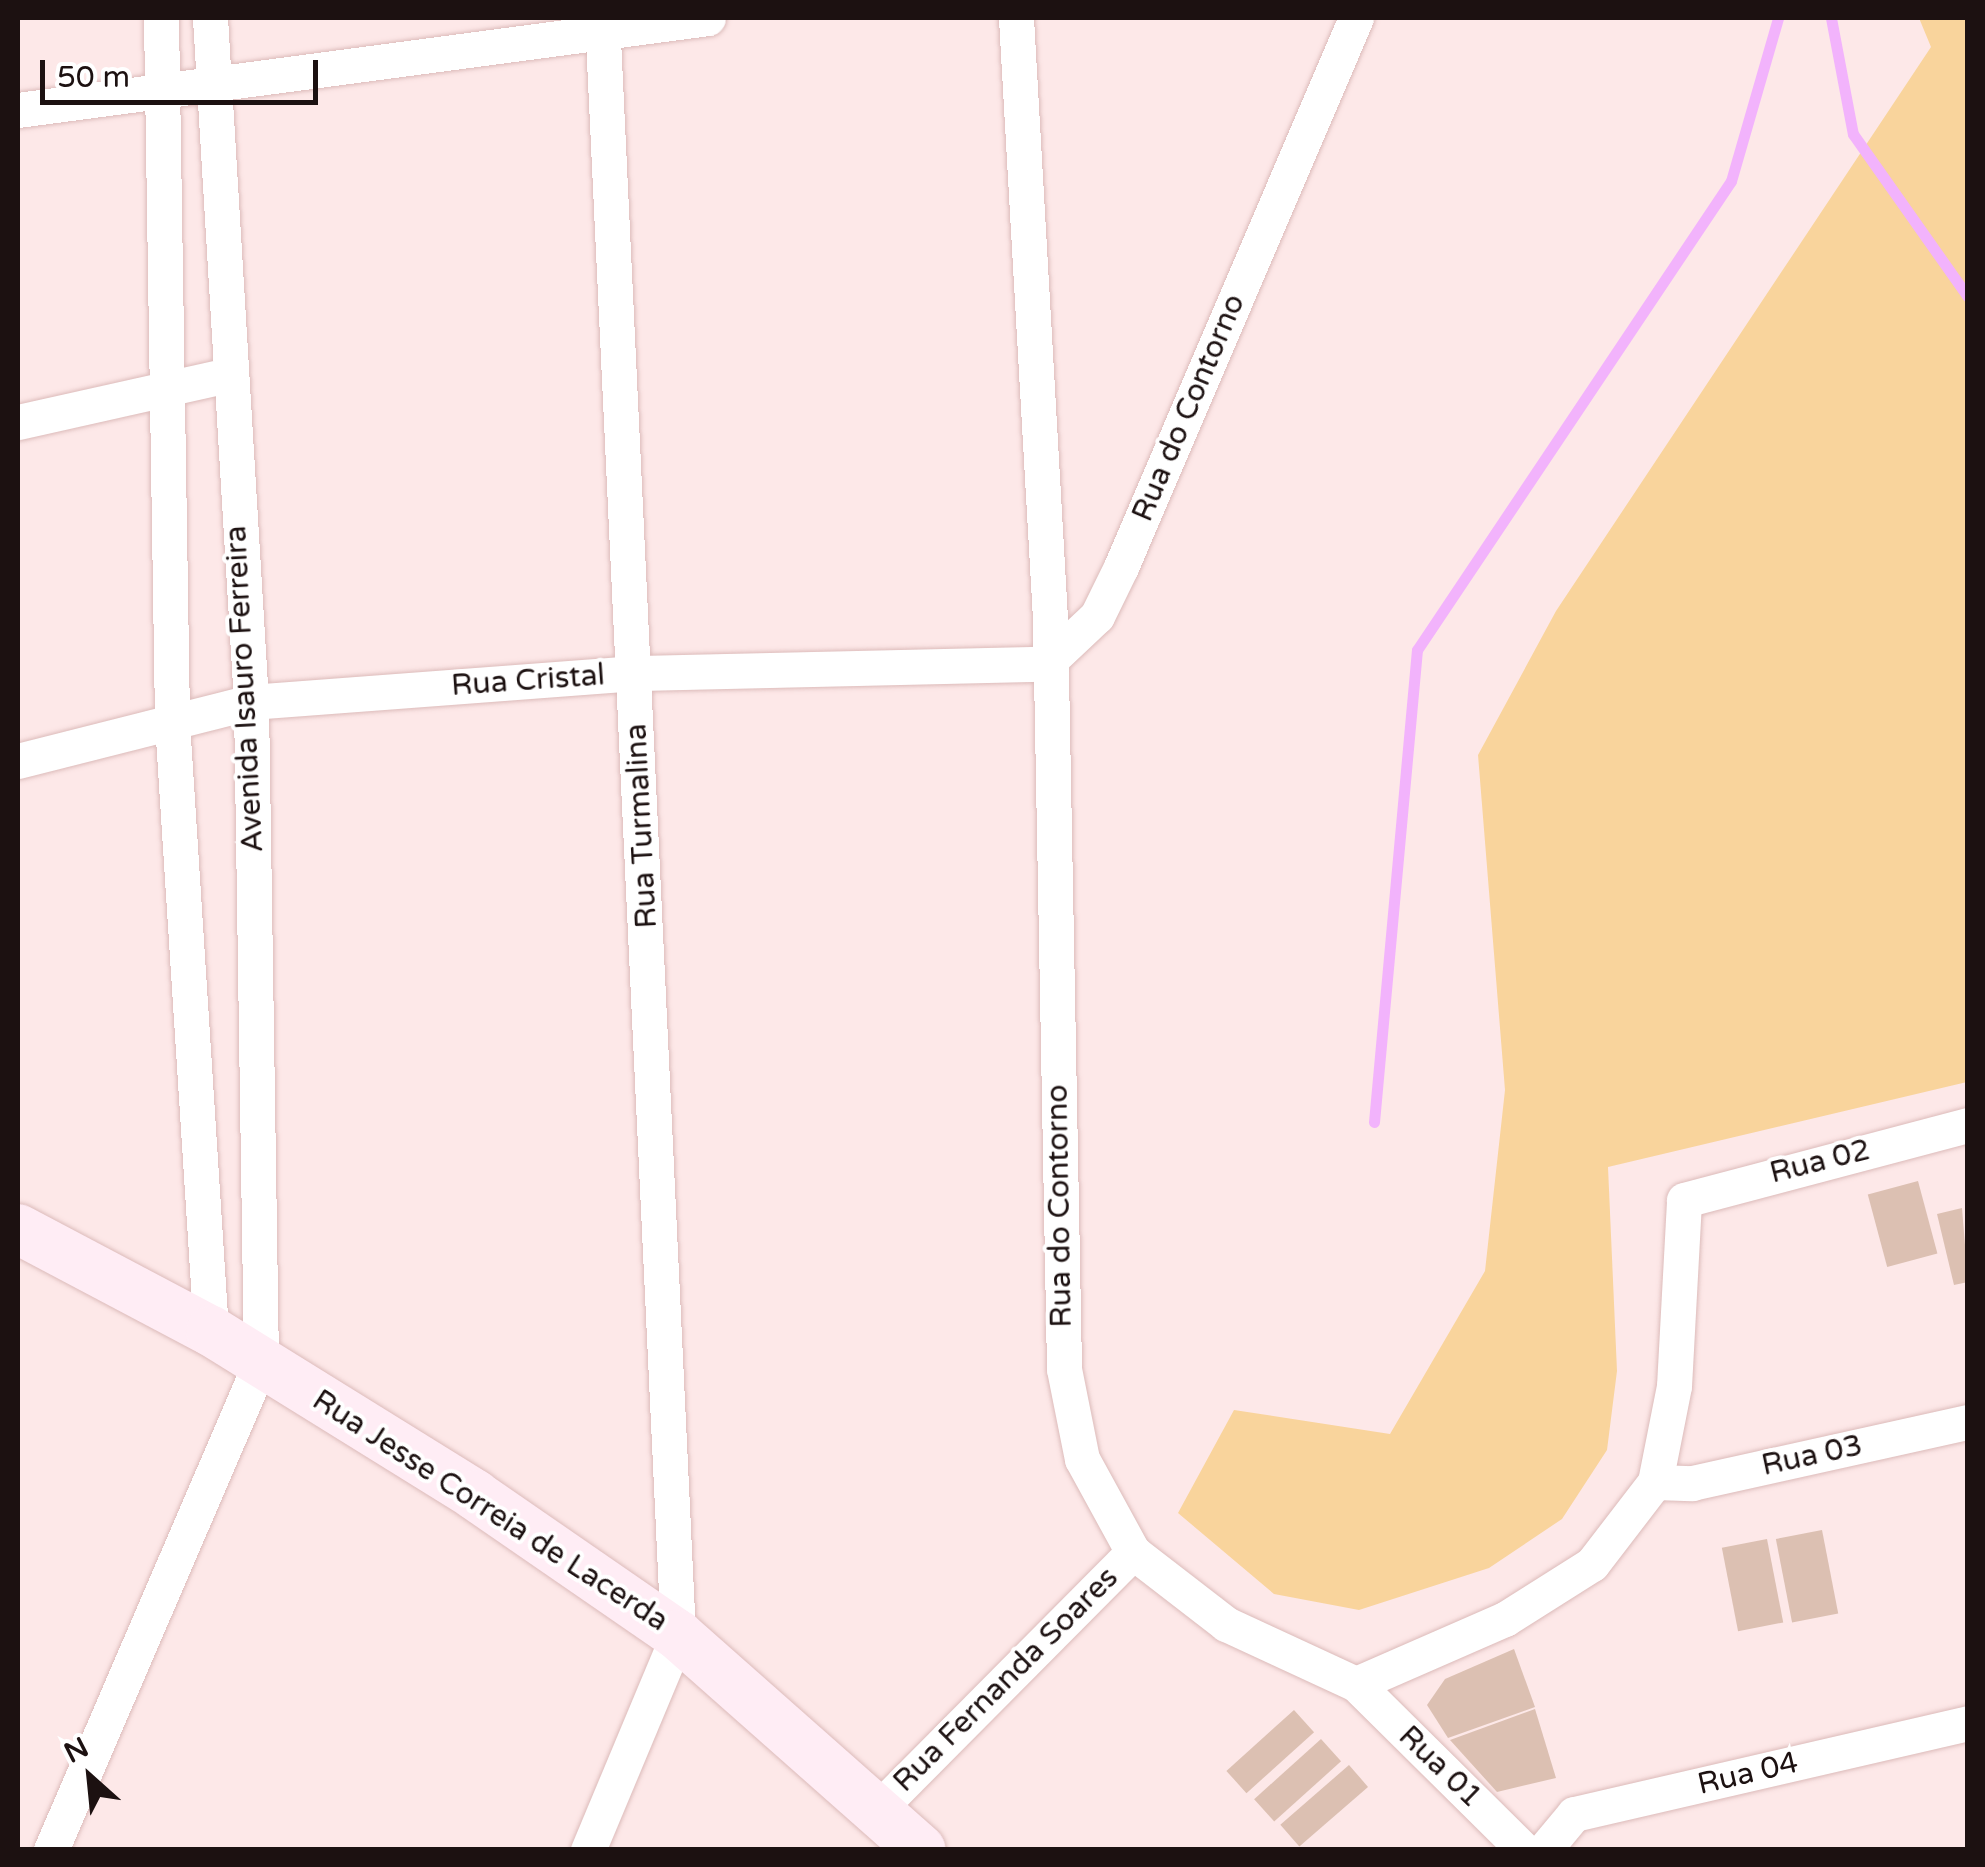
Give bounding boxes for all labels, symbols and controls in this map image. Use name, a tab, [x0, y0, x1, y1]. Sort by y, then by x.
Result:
scale bar	[45, 40, 322, 102]
text: 50 m	[57, 59, 130, 96]
street label: Rua do Contorno	[1125, 289, 1253, 527]
street label: Avenida Isauro Ferreira	[218, 525, 272, 853]
street label: Rua Cristal	[450, 658, 606, 704]
street label: Rua Turmalina	[619, 723, 665, 929]
street label: Rua do Contorno	[1040, 1084, 1080, 1328]
street label: Rua 02	[1766, 1132, 1874, 1192]
street label: Rua Jesse Correia de Lacerda	[305, 1382, 675, 1640]
street label: Rua 03	[1758, 1428, 1866, 1484]
street label: Rua Fernanda Soares	[886, 1560, 1126, 1800]
street label: Rua 01	[1391, 1719, 1489, 1815]
north arrow	[40, 1727, 140, 1827]
text: N	[59, 1730, 94, 1771]
street label: Rua 04	[1694, 1745, 1802, 1803]

